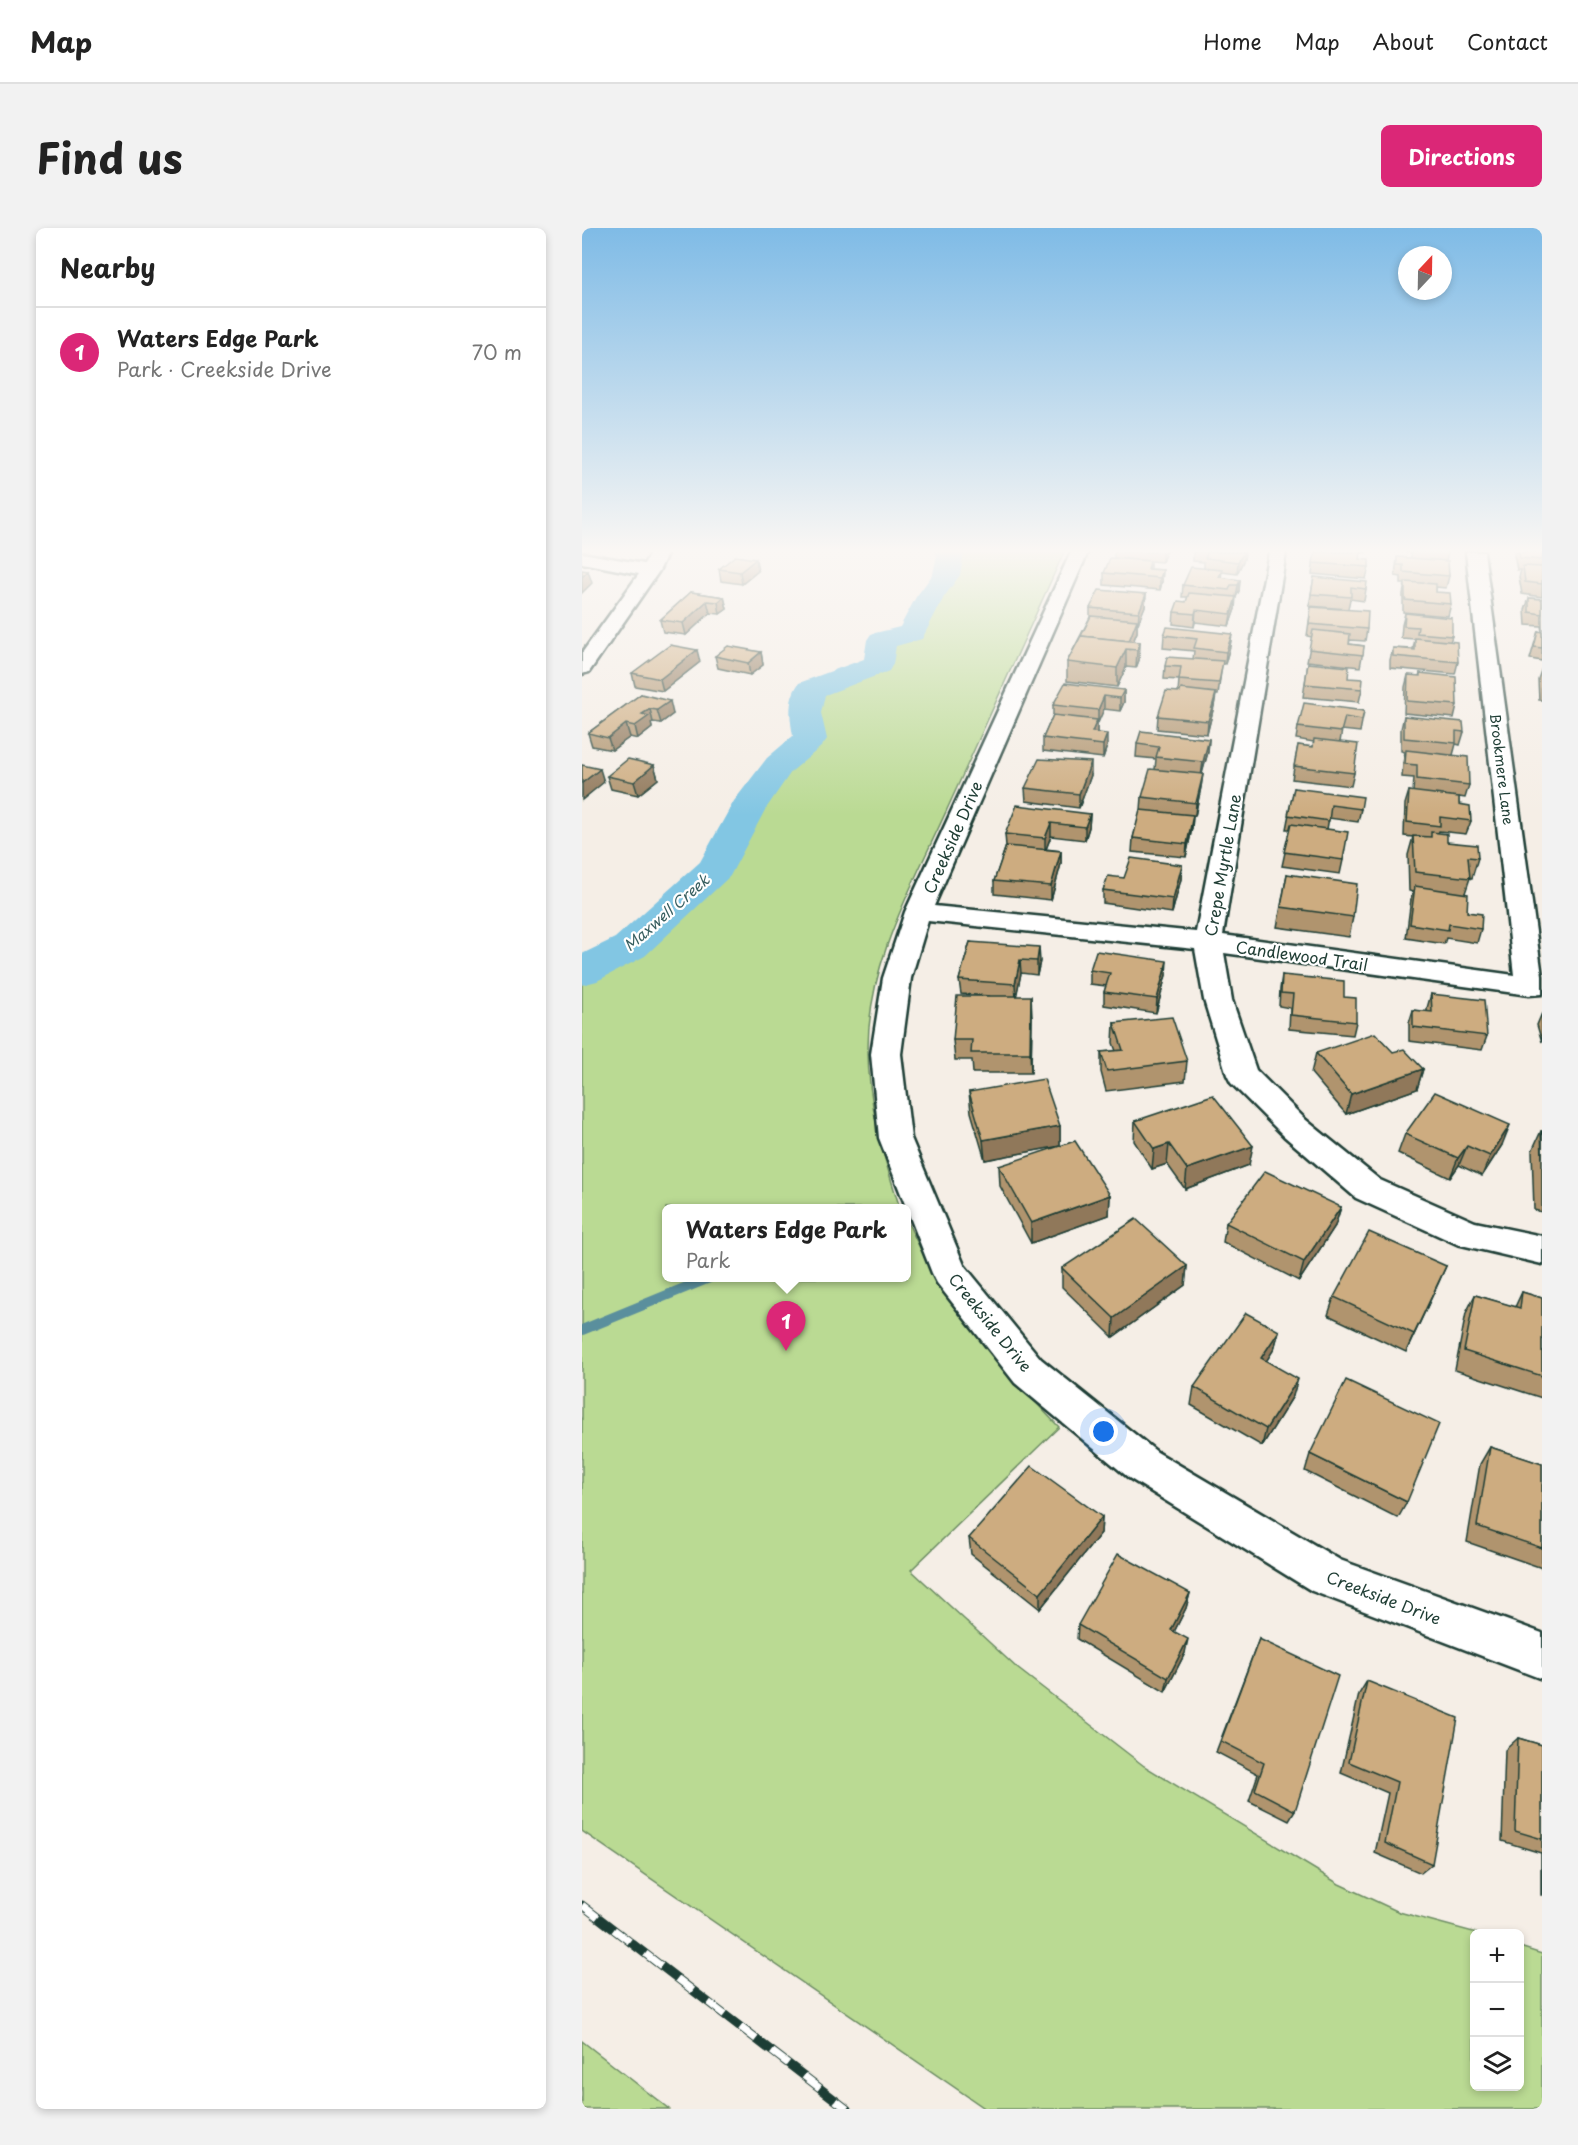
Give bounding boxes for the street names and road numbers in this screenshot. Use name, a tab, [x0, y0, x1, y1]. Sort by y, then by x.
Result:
street label: Brookmere Lane	[1485, 712, 1519, 826]
street label: Creekside Drive	[916, 777, 988, 897]
street label: Crepe Myrtle Lane	[1198, 792, 1246, 938]
street label: Candlewood Trail	[1234, 934, 1370, 976]
street label: Creekside Drive	[944, 1267, 1038, 1377]
street label: Creekside Drive	[1323, 1564, 1445, 1630]

